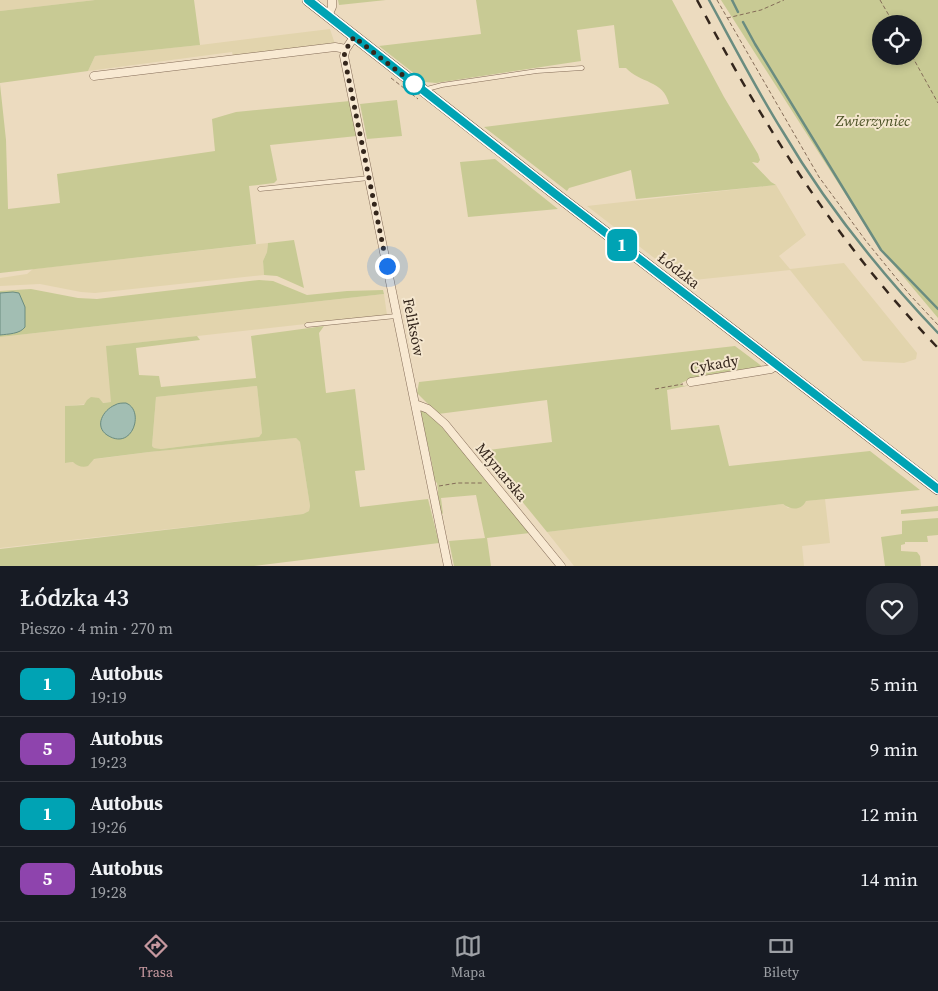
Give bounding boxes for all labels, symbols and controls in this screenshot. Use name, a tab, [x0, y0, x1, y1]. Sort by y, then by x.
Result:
map controls	[872, 15, 922, 65]
button: locate	[872, 15, 922, 65]
unlabelled marker	[403, 73, 425, 95]
park label: Zwierzyniec	[835, 110, 911, 131]
line badge: 1	[606, 229, 638, 261]
text: 1	[617, 232, 627, 257]
street label: Łódzka	[653, 247, 705, 293]
your location	[375, 254, 400, 279]
street label: Feliksów	[398, 296, 430, 358]
street label: Cykady	[688, 349, 740, 379]
street label: Młynarska	[471, 438, 533, 506]
text: Łódzka 43	[20, 581, 129, 614]
button: heart	[866, 583, 918, 635]
text: Pieszo · 4 min · 270 m	[20, 617, 173, 639]
text: Autobus	[90, 660, 163, 686]
text: 1	[43, 671, 52, 696]
text: 5 min	[870, 671, 918, 697]
text: 19:19	[90, 686, 127, 708]
text: Autobus	[90, 725, 163, 751]
text: 5	[43, 736, 52, 761]
text: 9 min	[870, 736, 918, 762]
text: 19:23	[90, 751, 127, 773]
text: Autobus	[90, 790, 163, 816]
text: 1	[43, 801, 52, 826]
text: 12 min	[860, 801, 918, 827]
text: 19:26	[90, 816, 127, 838]
text: Autobus	[90, 855, 163, 881]
text: 5	[43, 866, 52, 891]
text: 14 min	[860, 866, 918, 892]
text: 19:28	[90, 881, 127, 903]
tab: Trasa	[139, 932, 173, 982]
tab: Mapa	[451, 932, 485, 982]
tab: Bilety	[763, 932, 799, 982]

